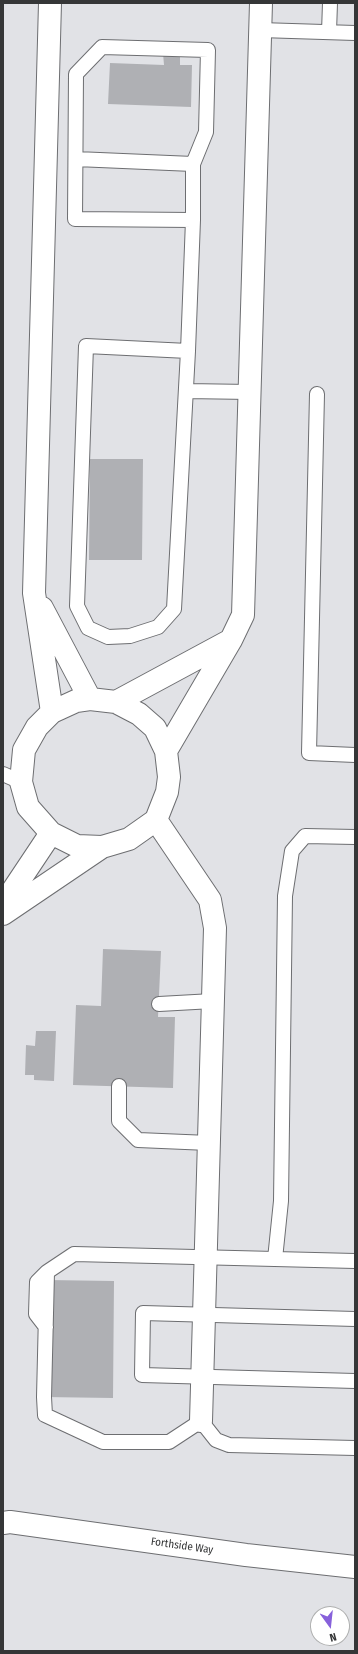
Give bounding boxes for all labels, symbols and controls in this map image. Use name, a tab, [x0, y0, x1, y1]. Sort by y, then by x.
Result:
street label: Forthside Way	[150, 1535, 214, 1557]
north arrow	[310, 1606, 350, 1646]
text: N	[328, 1630, 338, 1644]

